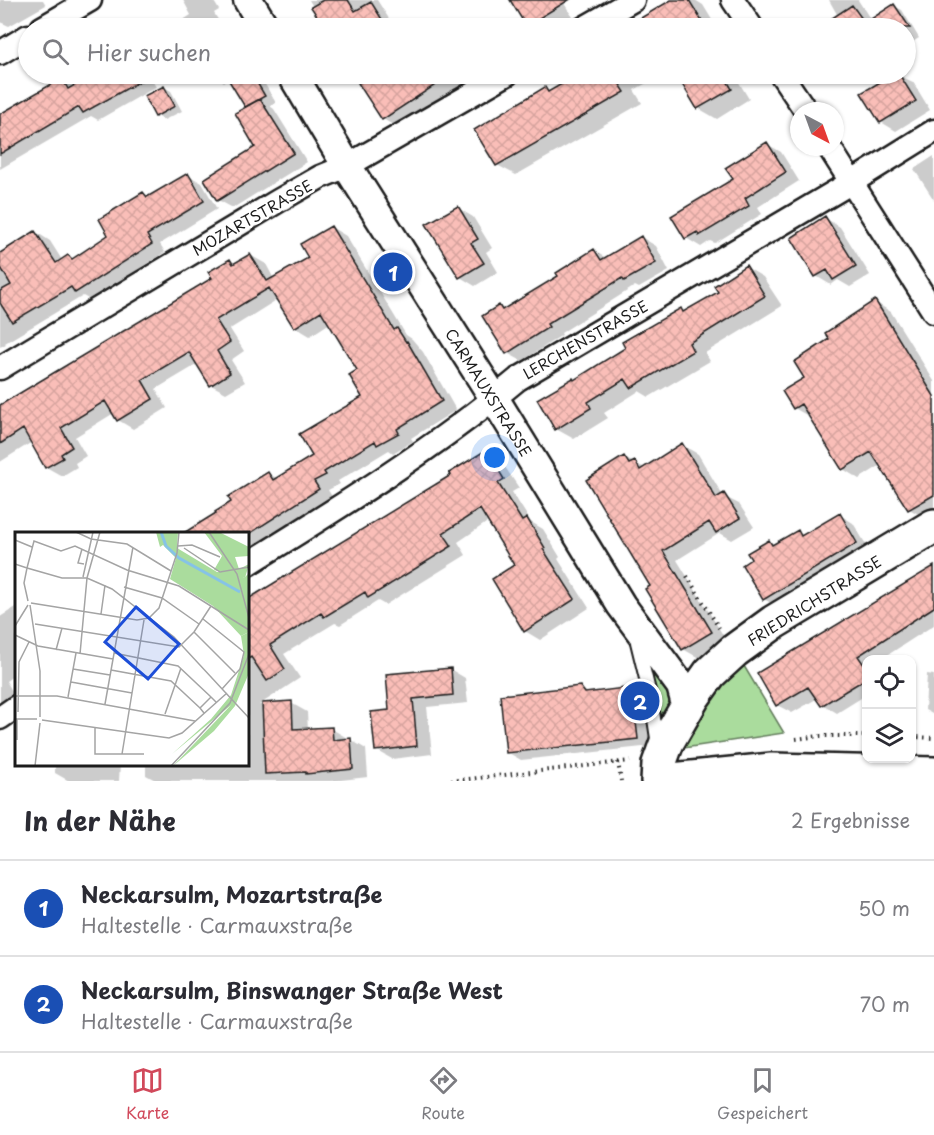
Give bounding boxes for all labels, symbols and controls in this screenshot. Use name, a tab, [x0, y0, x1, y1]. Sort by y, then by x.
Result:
search box	[18, 18, 916, 84]
icon: search	[39, 35, 72, 68]
text: Hier suchen	[87, 35, 211, 68]
north arrow	[790, 102, 844, 156]
street label: MOZARTSTRASSE	[188, 173, 316, 261]
pin: 1	[374, 250, 412, 294]
street label: LERCHENSTRASSE	[518, 294, 652, 384]
street label: CARMAUXSTRASSE	[440, 323, 538, 461]
your location	[480, 443, 509, 472]
inset map	[15, 532, 249, 766]
street label: FRIEDRICHSTRASSE	[742, 549, 886, 651]
map controls	[862, 655, 916, 763]
button: locate	[862, 655, 916, 709]
pin: 2	[620, 678, 660, 724]
button: layers	[862, 709, 916, 763]
text: In der Nähe	[24, 801, 176, 840]
text: 2 Ergebnisse	[791, 805, 910, 835]
text: Neckarsulm, Mozartstraße	[81, 877, 383, 910]
text: 1	[39, 893, 48, 923]
text: 50 m	[858, 893, 910, 923]
text: Haltestelle · Carmauxstraße	[81, 910, 353, 940]
text: Neckarsulm, Binswanger Straße West	[81, 973, 503, 1006]
text: 2	[36, 989, 51, 1019]
text: 70 m	[860, 989, 910, 1019]
text: Haltestelle · Carmauxstraße	[81, 1006, 353, 1036]
tab: Karte	[126, 1064, 169, 1124]
tab: Route	[421, 1064, 465, 1124]
tab: Gespeichert	[717, 1064, 808, 1124]

